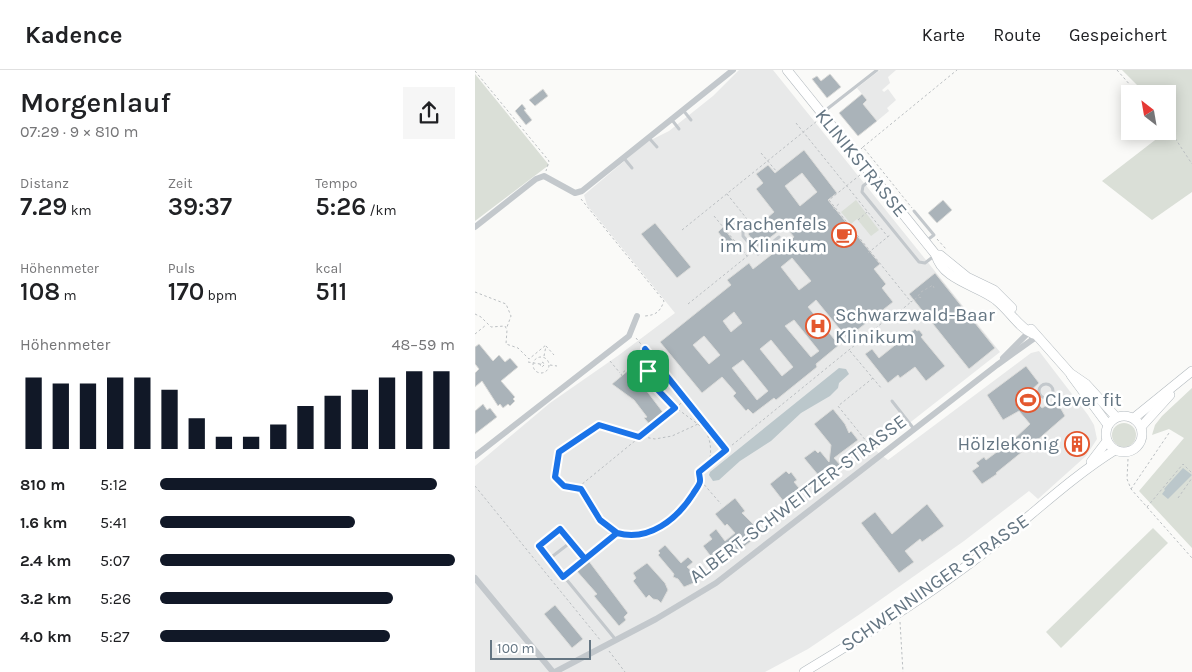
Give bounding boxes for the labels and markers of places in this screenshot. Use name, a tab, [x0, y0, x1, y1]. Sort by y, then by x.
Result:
place label: Krachenfels im Klinikum	[719, 213, 827, 257]
cafe icon: Krachenfels im Klinikum	[831, 222, 857, 248]
place label: Schwarzwald-Baar Klinikum	[835, 304, 995, 348]
hospital icon: Schwarzwald-Baar Klinikum	[805, 313, 831, 339]
pin	[627, 350, 669, 392]
sports icon: Clever fit	[1015, 387, 1041, 413]
place label: Clever fit	[1045, 389, 1122, 411]
building icon: Hölzlekönig	[1064, 431, 1090, 457]
place label: Hölzlekönig	[958, 433, 1059, 455]

